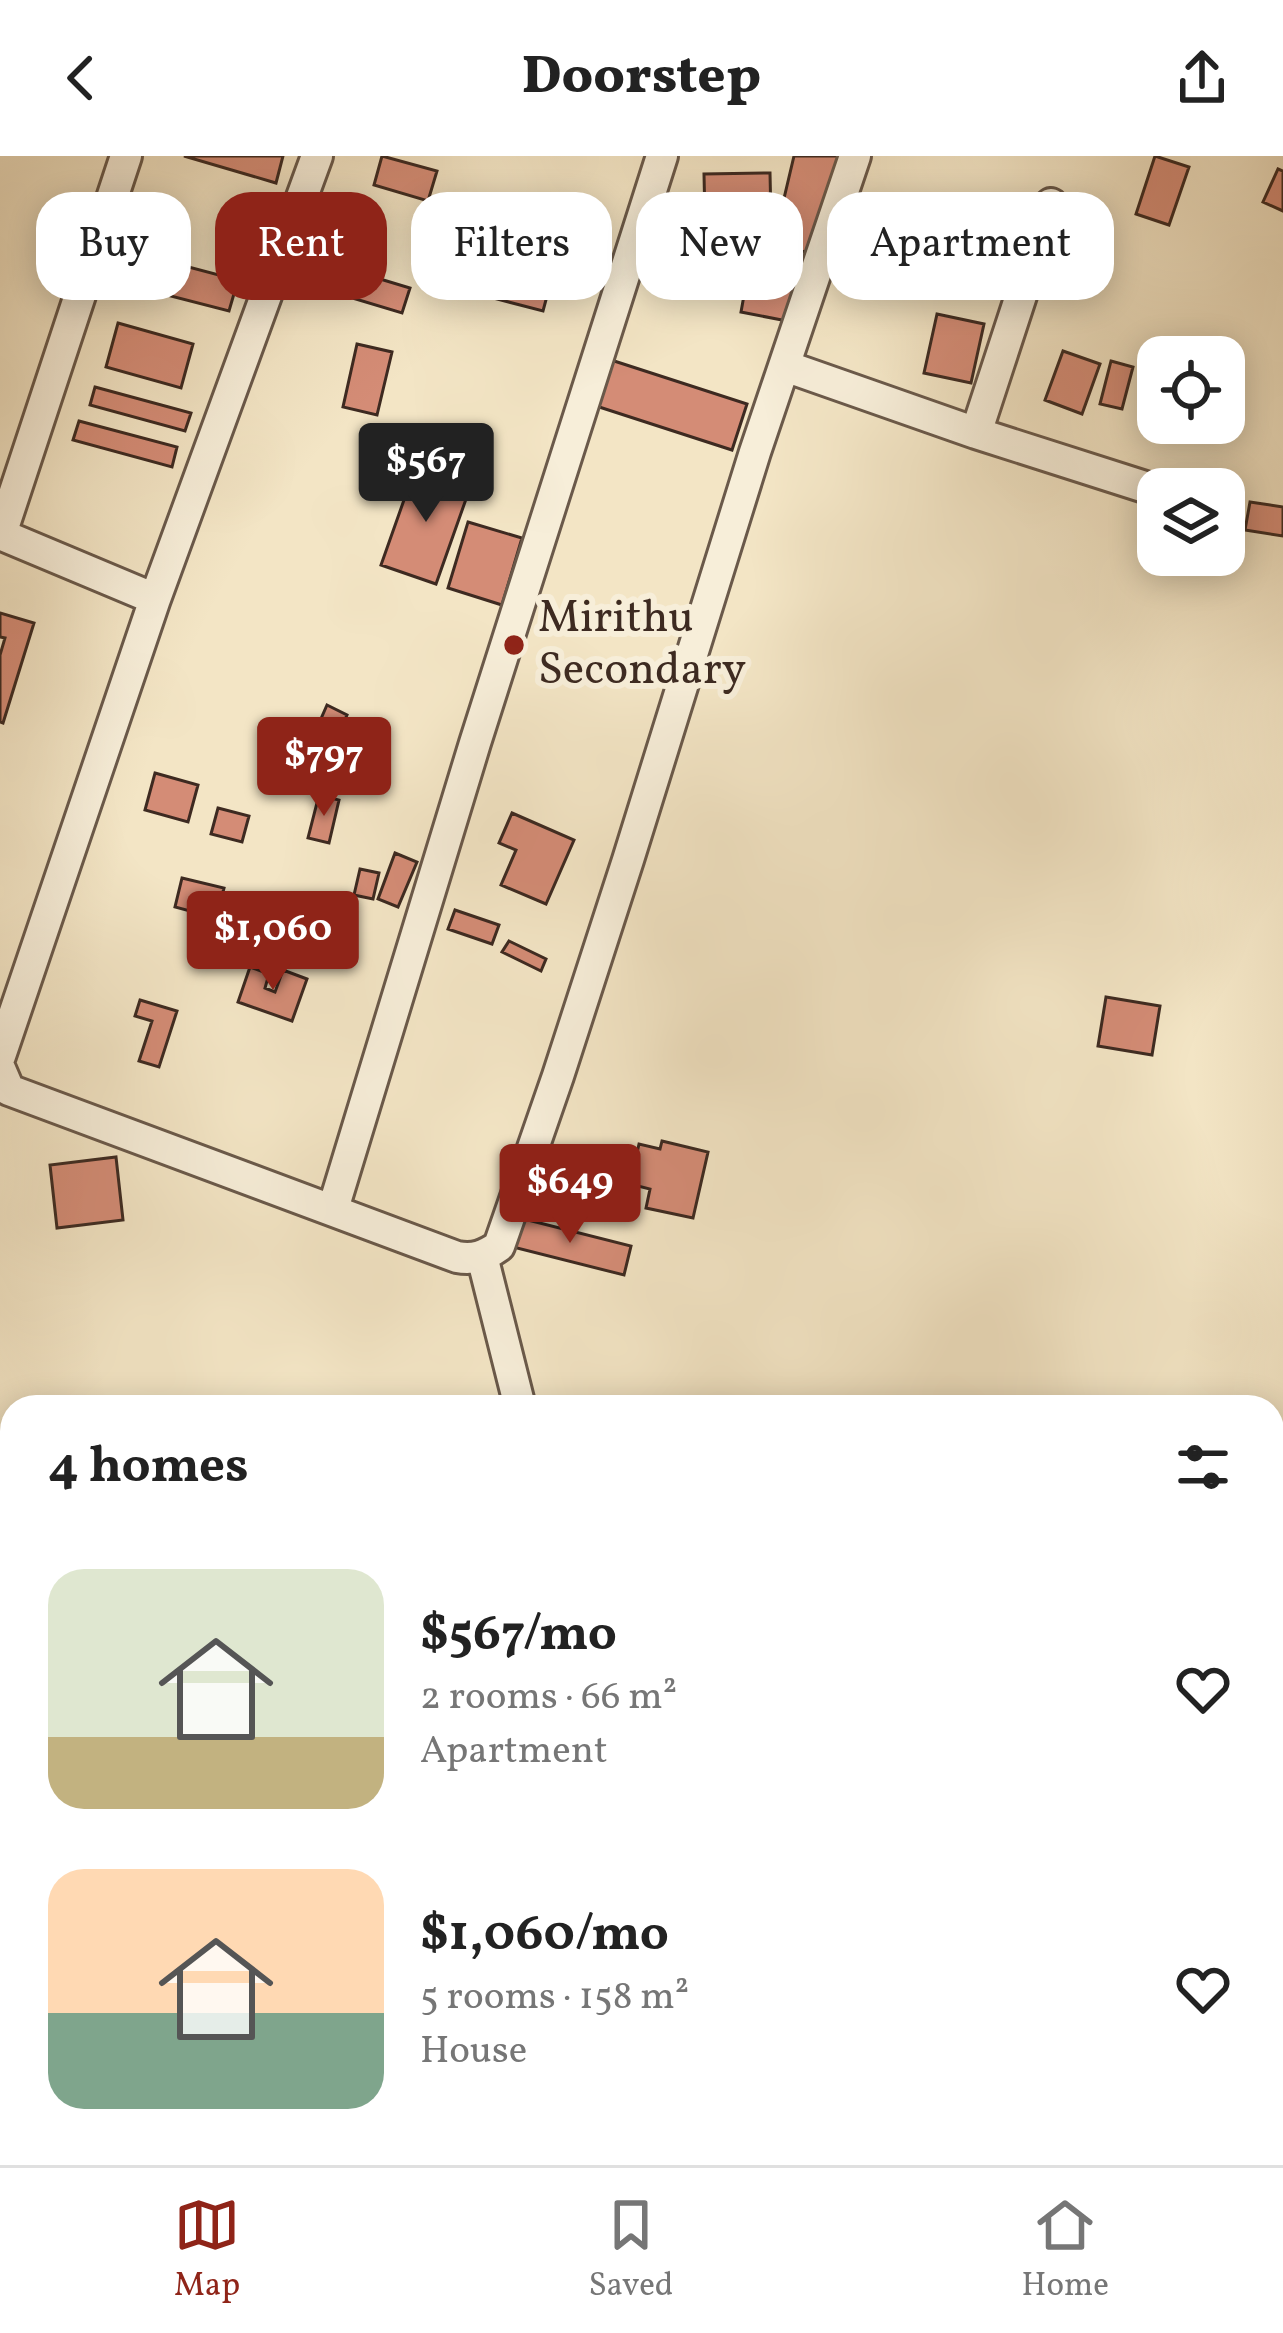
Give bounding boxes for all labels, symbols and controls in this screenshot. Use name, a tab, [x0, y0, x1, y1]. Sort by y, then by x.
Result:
text: Doorstep	[522, 41, 761, 116]
icon: back	[48, 45, 114, 111]
icon: share	[1169, 45, 1235, 111]
chip: Buy	[36, 192, 191, 300]
chip: Rent	[215, 192, 387, 300]
chip: Filters	[411, 192, 612, 300]
chip: New	[636, 192, 803, 300]
chip: Apartment	[827, 192, 1114, 300]
map controls	[1137, 336, 1245, 576]
button: locate	[1137, 336, 1245, 444]
pin: $567	[355, 423, 497, 525]
text: $567	[386, 435, 466, 489]
button: layers	[1137, 468, 1245, 576]
place label: Mirithu Secondary	[538, 588, 746, 703]
marker: Mirithu Secondary	[501, 632, 527, 658]
pin: $797	[253, 717, 395, 819]
text: $797	[284, 729, 364, 783]
pin: $1,060	[175, 891, 371, 993]
text: $1,060	[214, 903, 332, 957]
pin: $649	[499, 1144, 641, 1246]
text: $649	[527, 1156, 613, 1210]
text: 4 homes	[48, 1432, 249, 1503]
icon: filters	[1170, 1434, 1236, 1500]
text: $567/mo	[420, 1600, 617, 1671]
icon: home	[144, 1617, 288, 1761]
icon: heart	[1170, 1656, 1236, 1722]
text: 2 rooms · 66 m²	[420, 1671, 677, 1725]
text: Apartment	[420, 1725, 608, 1779]
text: $1,060/mo	[420, 1900, 669, 1971]
icon: home	[144, 1917, 288, 2061]
icon: heart	[1170, 1956, 1236, 2022]
text: 5 rooms · 158 m²	[420, 1971, 689, 2025]
text: House	[420, 2025, 527, 2079]
tab: Map	[174, 2192, 240, 2310]
tab: Saved	[588, 2192, 673, 2310]
tab: Home	[1022, 2192, 1109, 2310]

